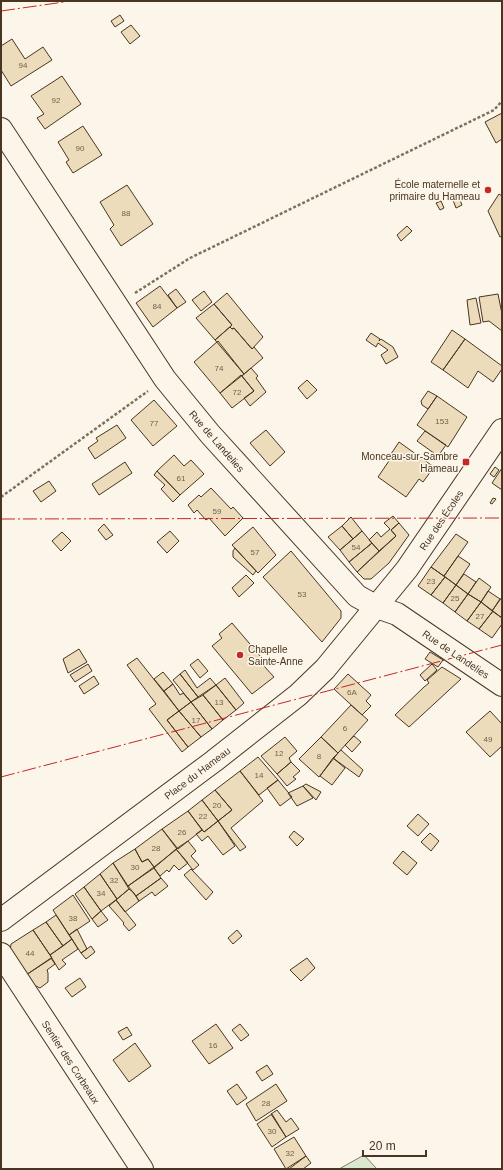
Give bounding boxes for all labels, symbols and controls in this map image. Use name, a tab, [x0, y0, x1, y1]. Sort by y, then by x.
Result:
house number: 94	[19, 61, 28, 70]
house number: 92	[52, 96, 61, 105]
house number: 90	[76, 144, 85, 153]
place label: École maternelle et primaire du Hameau	[389, 178, 480, 202]
marker: École maternelle et primaire du Hameau	[483, 185, 493, 195]
house number: 88	[122, 209, 131, 218]
house number: 84	[153, 302, 162, 311]
house number: 74	[215, 364, 224, 373]
house number: 72	[233, 388, 242, 397]
street label: Rue de Landelies	[187, 408, 246, 474]
house number: 153	[435, 417, 449, 426]
house number: 77	[150, 419, 159, 428]
place label: Monceau-sur-Sambre Hameau	[361, 451, 458, 474]
marker: Monceau-sur-Sambre Hameau	[461, 457, 471, 467]
house number: 61	[177, 474, 186, 483]
street label: Rue des Écoles	[416, 488, 466, 552]
house number: 59	[213, 507, 222, 516]
house number: 54	[352, 543, 361, 552]
house number: 57	[251, 548, 260, 557]
house number: 23	[427, 577, 436, 586]
house number: 53	[298, 590, 307, 599]
house number: 25	[451, 594, 460, 603]
house number: 27	[476, 612, 485, 621]
street label: Rue de Landelies	[420, 628, 491, 681]
place label: Chapelle Sainte-Anne	[248, 644, 303, 667]
marker: Chapelle Sainte-Anne	[235, 650, 245, 660]
house number: 6A	[347, 688, 358, 697]
house number: 13	[215, 698, 224, 707]
house number: 17	[192, 716, 201, 725]
house number: 6	[343, 724, 348, 733]
house number: 49	[484, 735, 493, 744]
street label: Place du Hameau	[162, 745, 232, 802]
house number: 12	[275, 749, 284, 758]
house number: 8	[317, 752, 322, 761]
house number: 14	[255, 771, 264, 780]
house number: 20	[213, 801, 222, 810]
house number: 22	[199, 812, 208, 821]
house number: 26	[178, 828, 187, 837]
house number: 28	[152, 844, 161, 853]
house number: 30	[131, 863, 140, 872]
house number: 32	[110, 876, 119, 885]
house number: 34	[97, 889, 106, 898]
house number: 38	[69, 914, 78, 923]
house number: 44	[26, 949, 35, 958]
street label: Sentier des Corbeaux	[40, 1019, 102, 1106]
house number: 16	[209, 1041, 218, 1050]
house number: 28	[262, 1099, 271, 1108]
house number: 30	[268, 1127, 277, 1136]
scale bar	[363, 1132, 426, 1158]
text: 20 m	[369, 1139, 396, 1153]
house number: 32	[286, 1149, 295, 1158]

